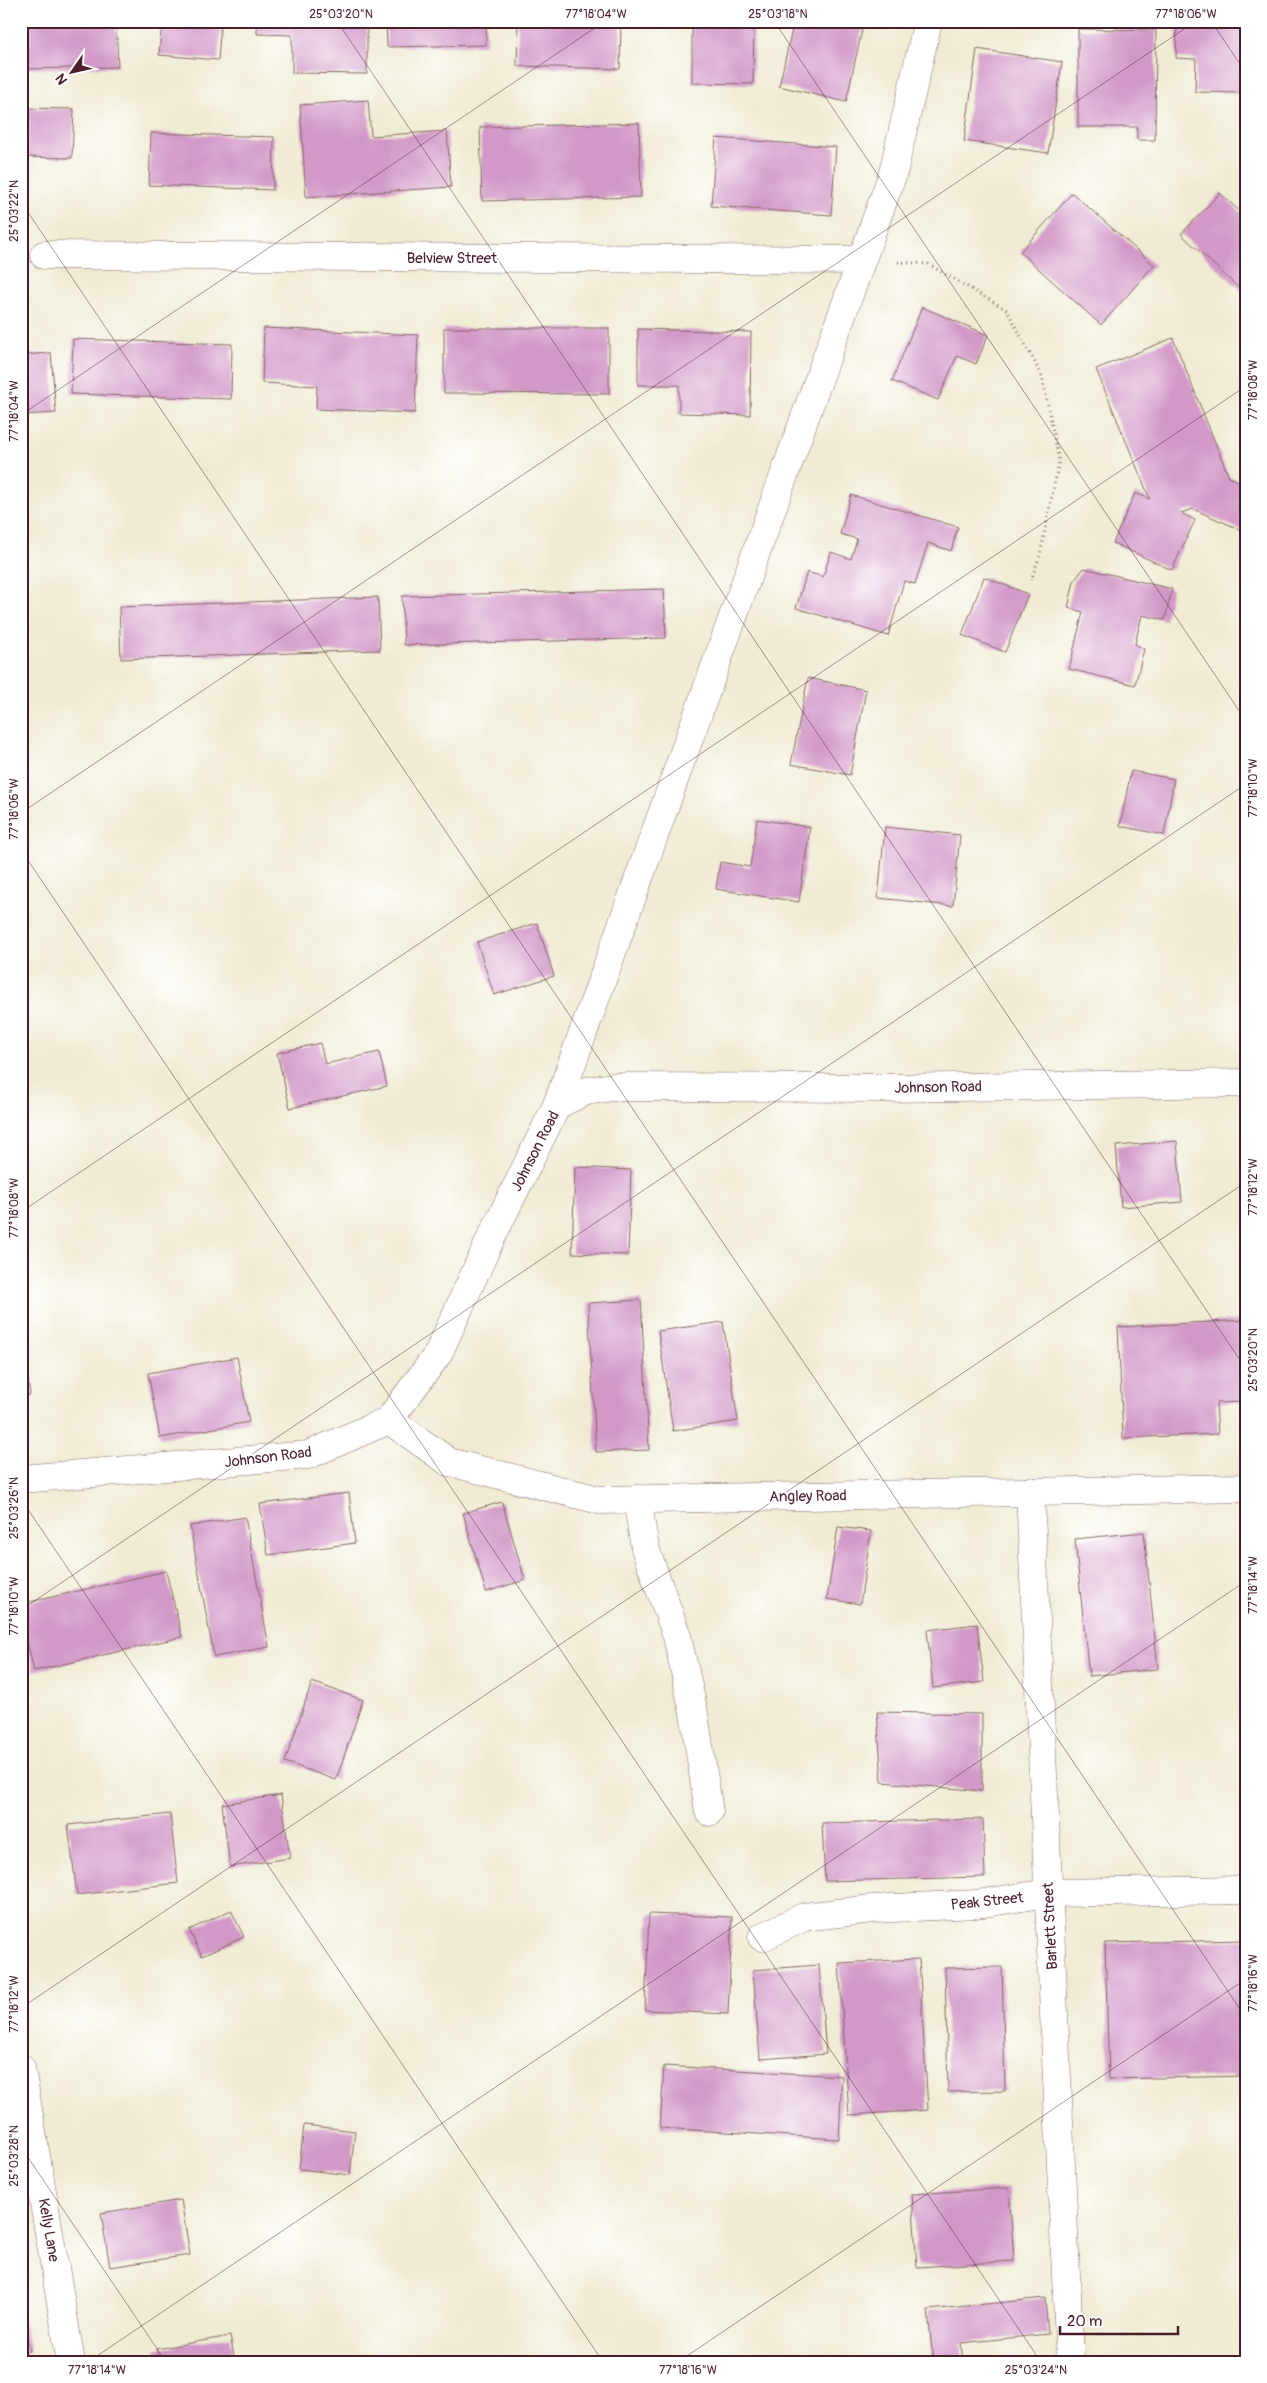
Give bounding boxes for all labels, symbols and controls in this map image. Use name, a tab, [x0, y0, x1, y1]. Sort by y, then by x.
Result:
text: 25°03'20"N	[309, 7, 373, 22]
text: 77°18'04"W	[565, 7, 627, 22]
text: 25°03'18"N	[748, 7, 808, 22]
text: 77°18'06"W	[1155, 7, 1217, 22]
north arrow	[48, 48, 98, 98]
text: N	[52, 70, 71, 88]
text: 25°03'22"N	[7, 180, 22, 242]
street label: Belview Street	[407, 249, 498, 268]
text: 77°18'08"W	[1246, 360, 1261, 420]
text: 77°18'04"W	[7, 380, 22, 442]
text: 77°18'10"W	[1246, 758, 1261, 818]
text: 77°18'06"W	[7, 778, 22, 840]
street label: Johnson Road	[894, 1077, 982, 1098]
street label: Johnson Road	[507, 1108, 564, 1195]
text: 77°18'12"W	[1246, 1158, 1261, 1216]
text: 77°18'08"W	[7, 1178, 22, 1238]
text: 25°03'20"N	[1246, 1328, 1261, 1392]
street label: Johnson Road	[223, 1443, 313, 1472]
text: 25°03'26"N	[7, 1477, 22, 1539]
street label: Angley Road	[769, 1486, 847, 1507]
text: 77°18'14"W	[1246, 1556, 1261, 1614]
text: 77°18'10"W	[7, 1576, 22, 1636]
street label: Barlett Street	[1039, 1881, 1062, 1970]
street label: Peak Street	[950, 1888, 1025, 1915]
text: 77°18'16"W	[1246, 1954, 1261, 2012]
text: 77°18'12"W	[7, 1975, 22, 2033]
text: 25°03'28"N	[7, 2125, 22, 2187]
street label: Kelly Lane	[34, 2197, 64, 2264]
scale bar	[1060, 2303, 1177, 2335]
text: 20 m	[1067, 2312, 1102, 2331]
text: 77°18'14"W	[68, 2363, 126, 2378]
text: 77°18'16"W	[659, 2363, 717, 2378]
text: 25°03'24"N	[1005, 2363, 1067, 2378]

